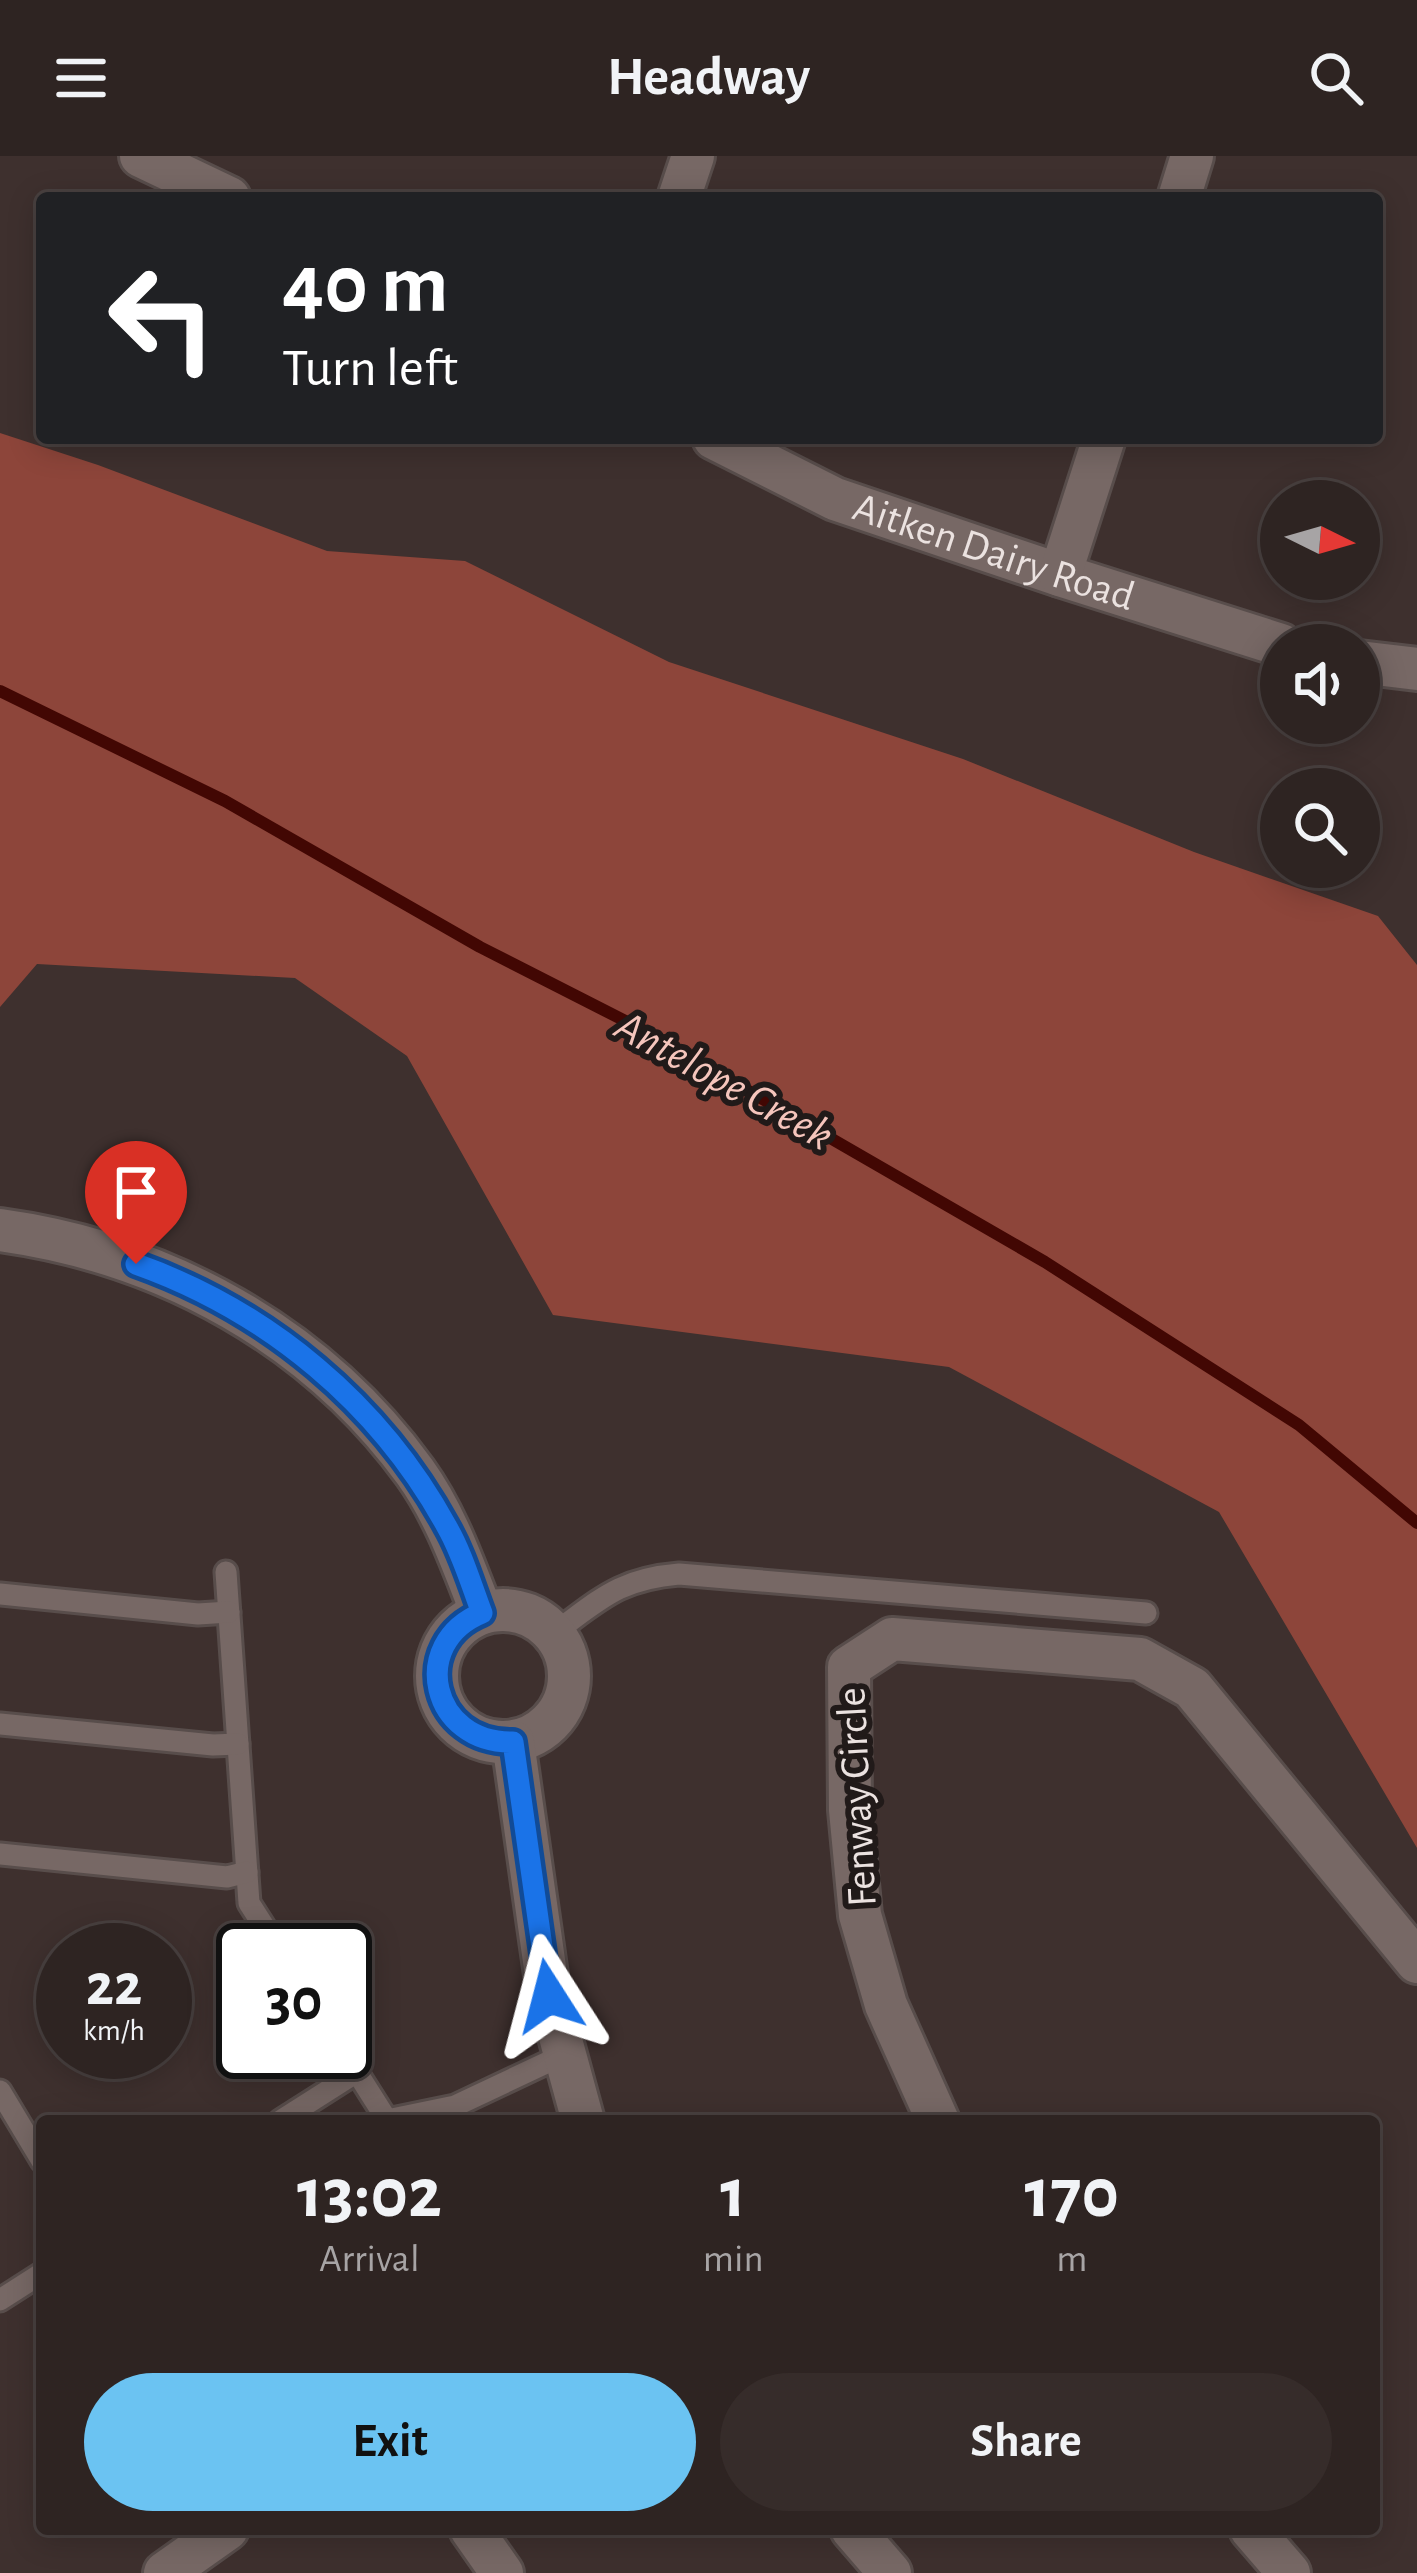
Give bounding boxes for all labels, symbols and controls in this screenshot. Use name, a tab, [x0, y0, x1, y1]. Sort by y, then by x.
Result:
icon: menu	[48, 45, 114, 111]
icon: search	[1303, 45, 1369, 111]
text: Headway	[607, 51, 810, 105]
icon: left	[84, 240, 240, 396]
text: 40 m	[282, 244, 449, 328]
text: Turn left	[282, 342, 458, 396]
north arrow	[1260, 480, 1380, 600]
map controls	[1260, 480, 1380, 888]
street label: Aitken Dairy Road	[848, 486, 1140, 618]
button: sound	[1260, 624, 1380, 744]
button: search	[1260, 768, 1380, 888]
water label: Antelope Creek	[607, 1002, 840, 1159]
pin	[85, 1141, 187, 1264]
icon: arrive	[103, 1159, 169, 1225]
street label: Fenway Circle	[830, 1686, 884, 1908]
speed limit sign: 30	[216, 1923, 372, 2079]
position arrow	[486, 1933, 612, 2059]
text: 22	[86, 1956, 142, 2016]
text: km/h	[83, 2016, 145, 2046]
text: 13:02	[297, 2158, 442, 2230]
text: 1	[720, 2158, 746, 2230]
text: 170	[1025, 2158, 1119, 2230]
text: Arrival	[319, 2240, 420, 2279]
text: min	[703, 2240, 764, 2279]
text: m	[1056, 2240, 1087, 2279]
button: Exit	[84, 2373, 696, 2511]
button: Share	[720, 2373, 1332, 2511]

